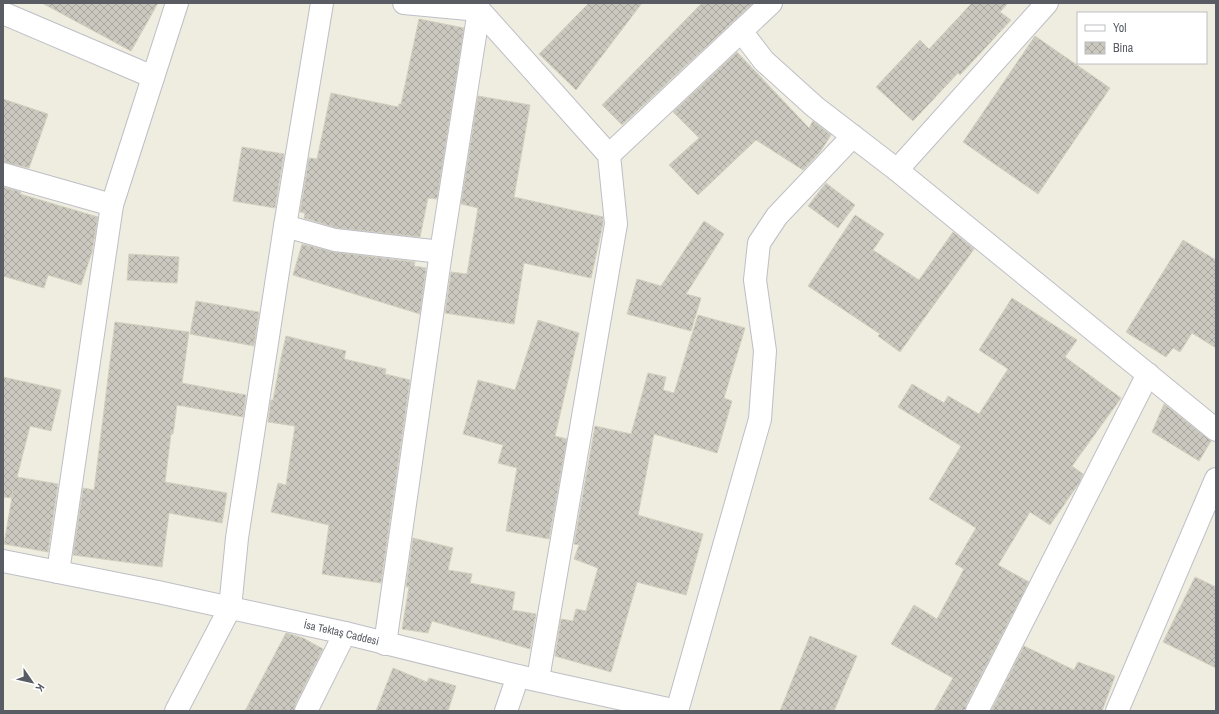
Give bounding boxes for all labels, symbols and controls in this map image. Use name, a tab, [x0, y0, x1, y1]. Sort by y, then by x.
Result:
legend	[1077, 12, 1207, 64]
text: Yol	[1113, 20, 1126, 36]
text: Bina	[1113, 40, 1134, 56]
street label: İsa Tektaş Caddesi	[303, 617, 381, 648]
north arrow	[12, 662, 52, 702]
text: K	[32, 681, 48, 695]

